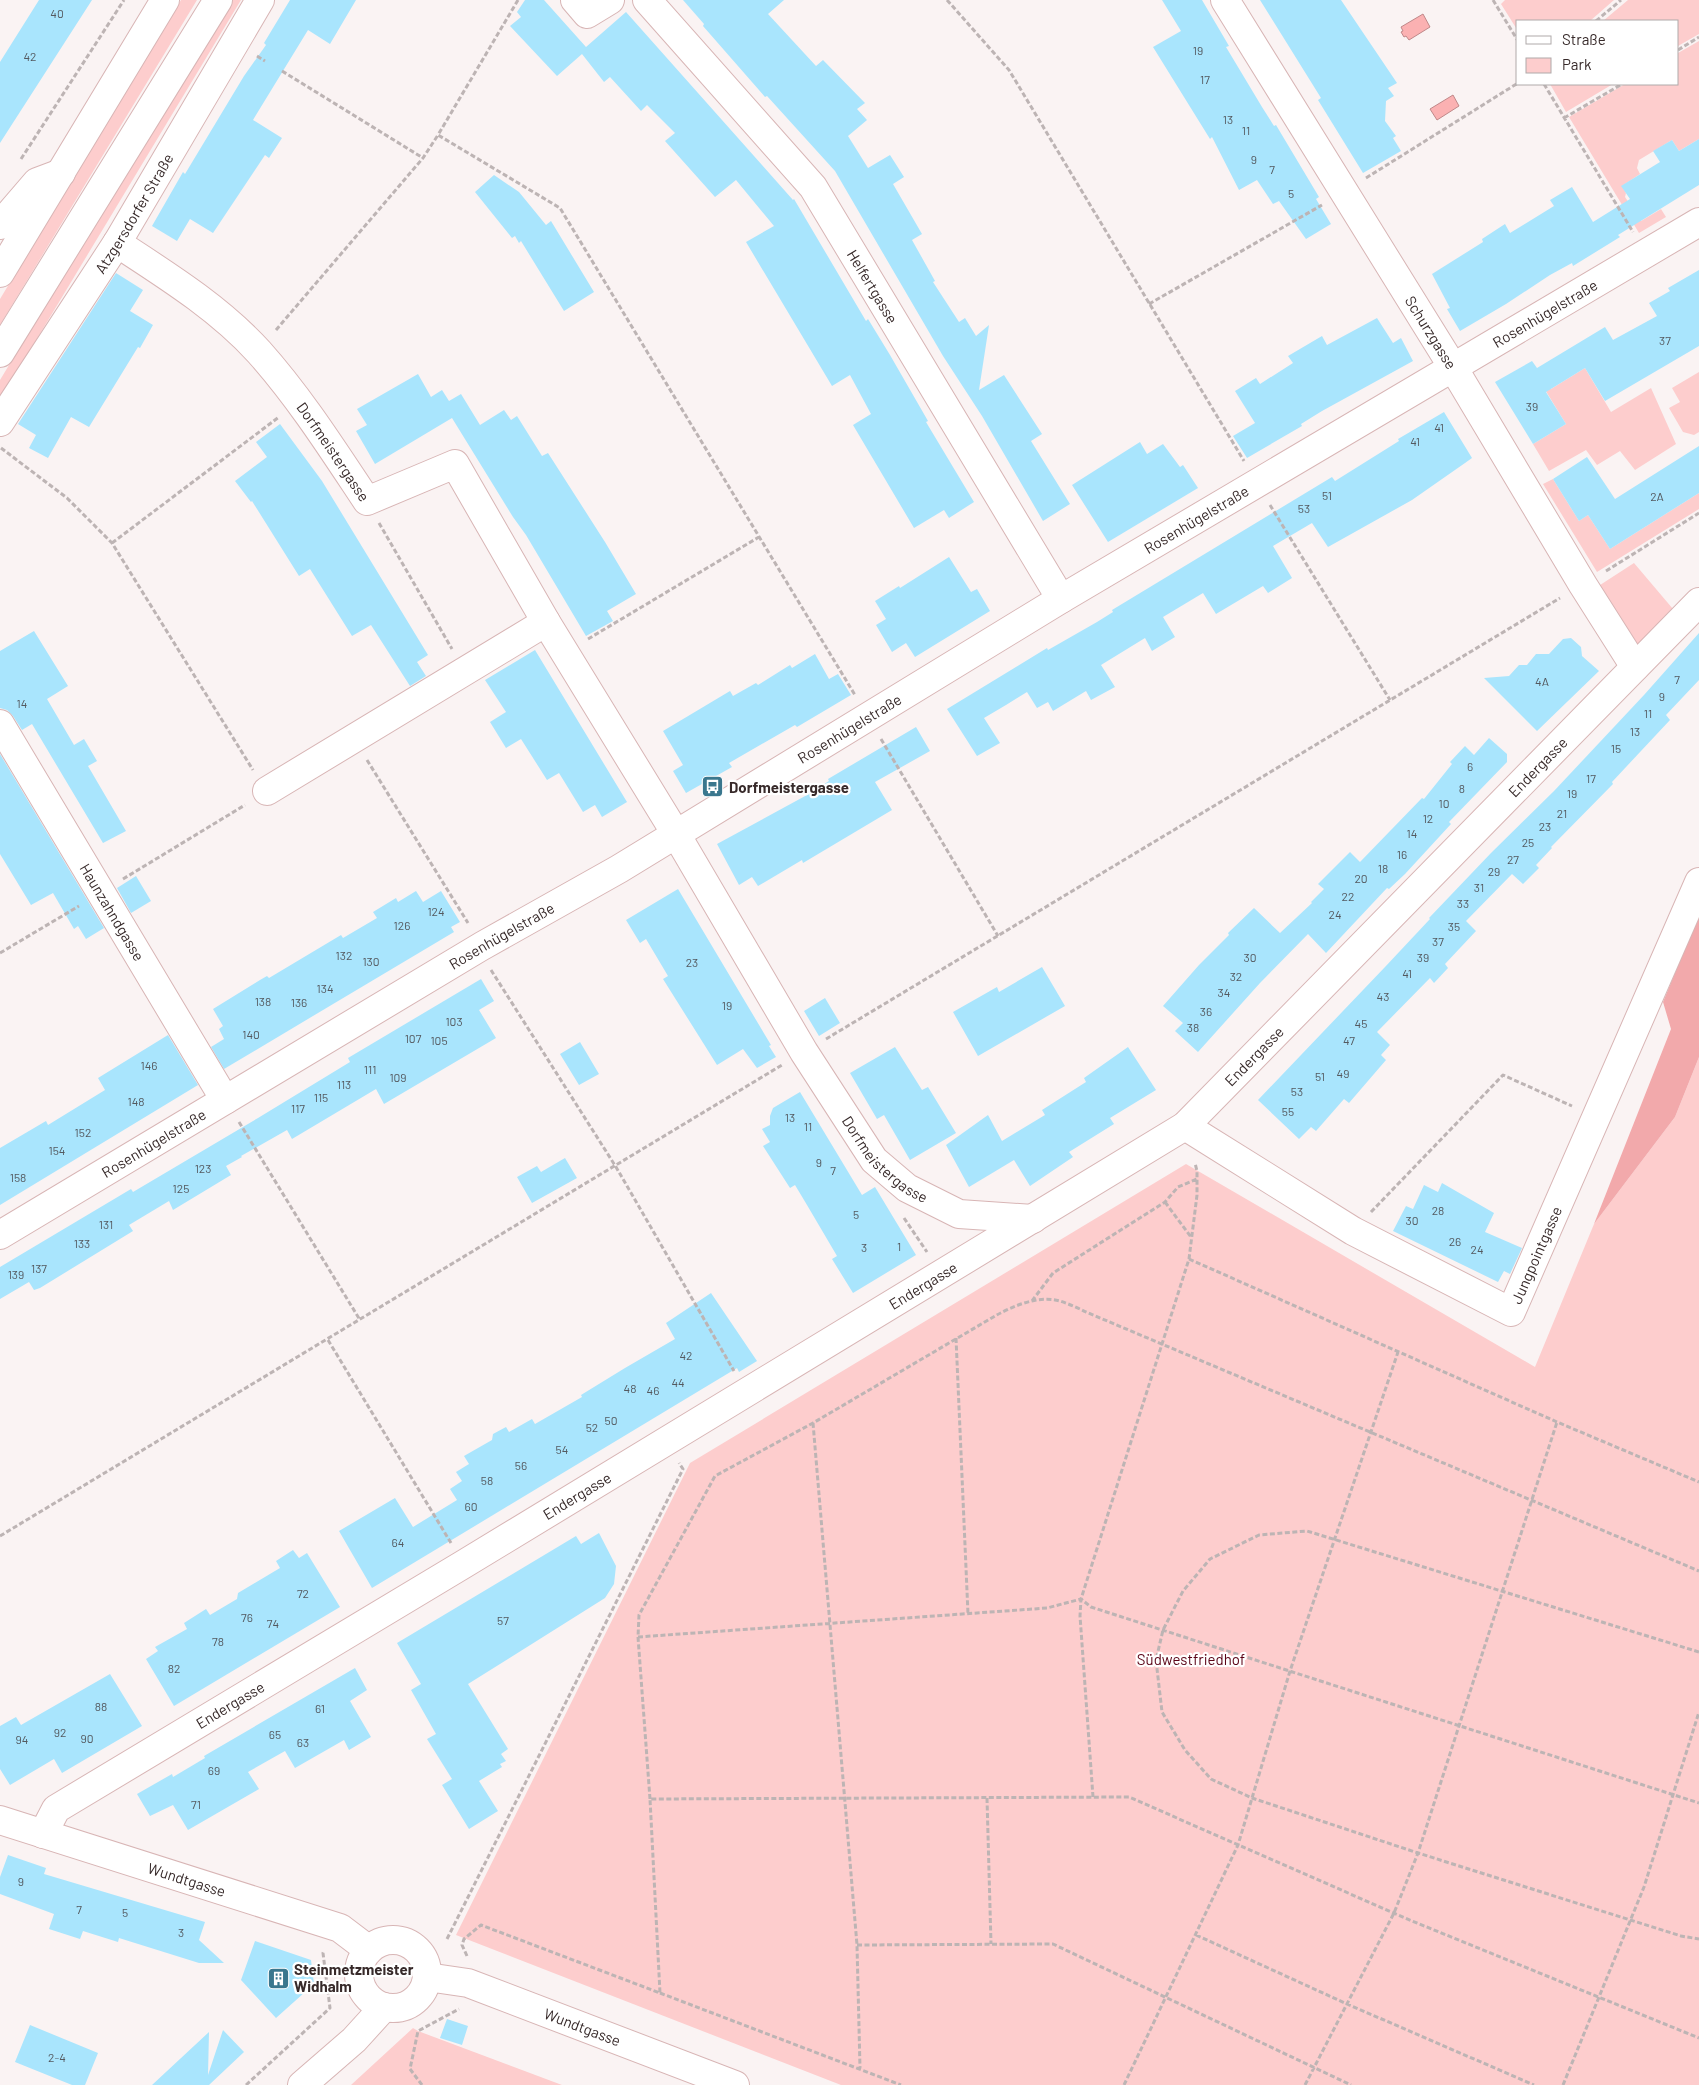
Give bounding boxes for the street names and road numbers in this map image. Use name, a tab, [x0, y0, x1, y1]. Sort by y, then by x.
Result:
street label: Atzgersdorfer Straße	[91, 150, 177, 277]
street label: Helfertgasse	[844, 246, 902, 326]
street label: Rosenhügelstraße	[1489, 275, 1600, 351]
street label: Schurzgasse	[1402, 292, 1461, 372]
street label: Dorfmeistergasse	[293, 398, 374, 505]
street label: Rosenhügelstraße	[1141, 481, 1252, 557]
street label: Rosenhügelstraße	[794, 690, 905, 767]
street label: Endergasse	[1504, 733, 1571, 800]
street label: Haunzahndgasse	[76, 860, 148, 964]
street label: Rosenhügelstraße	[445, 898, 557, 973]
street label: Endergasse	[1221, 1022, 1287, 1089]
street label: Rosenhügelstraße	[98, 1105, 209, 1181]
street label: Dorfmeistergasse	[839, 1112, 931, 1206]
street label: Jungpointgasse	[1507, 1203, 1565, 1306]
street label: Endergasse	[886, 1258, 960, 1313]
street label: Endergasse	[539, 1468, 614, 1523]
street label: Endergasse	[192, 1677, 267, 1732]
street label: Wundtgasse	[146, 1859, 228, 1900]
street label: Wundtgasse	[542, 2004, 623, 2050]

